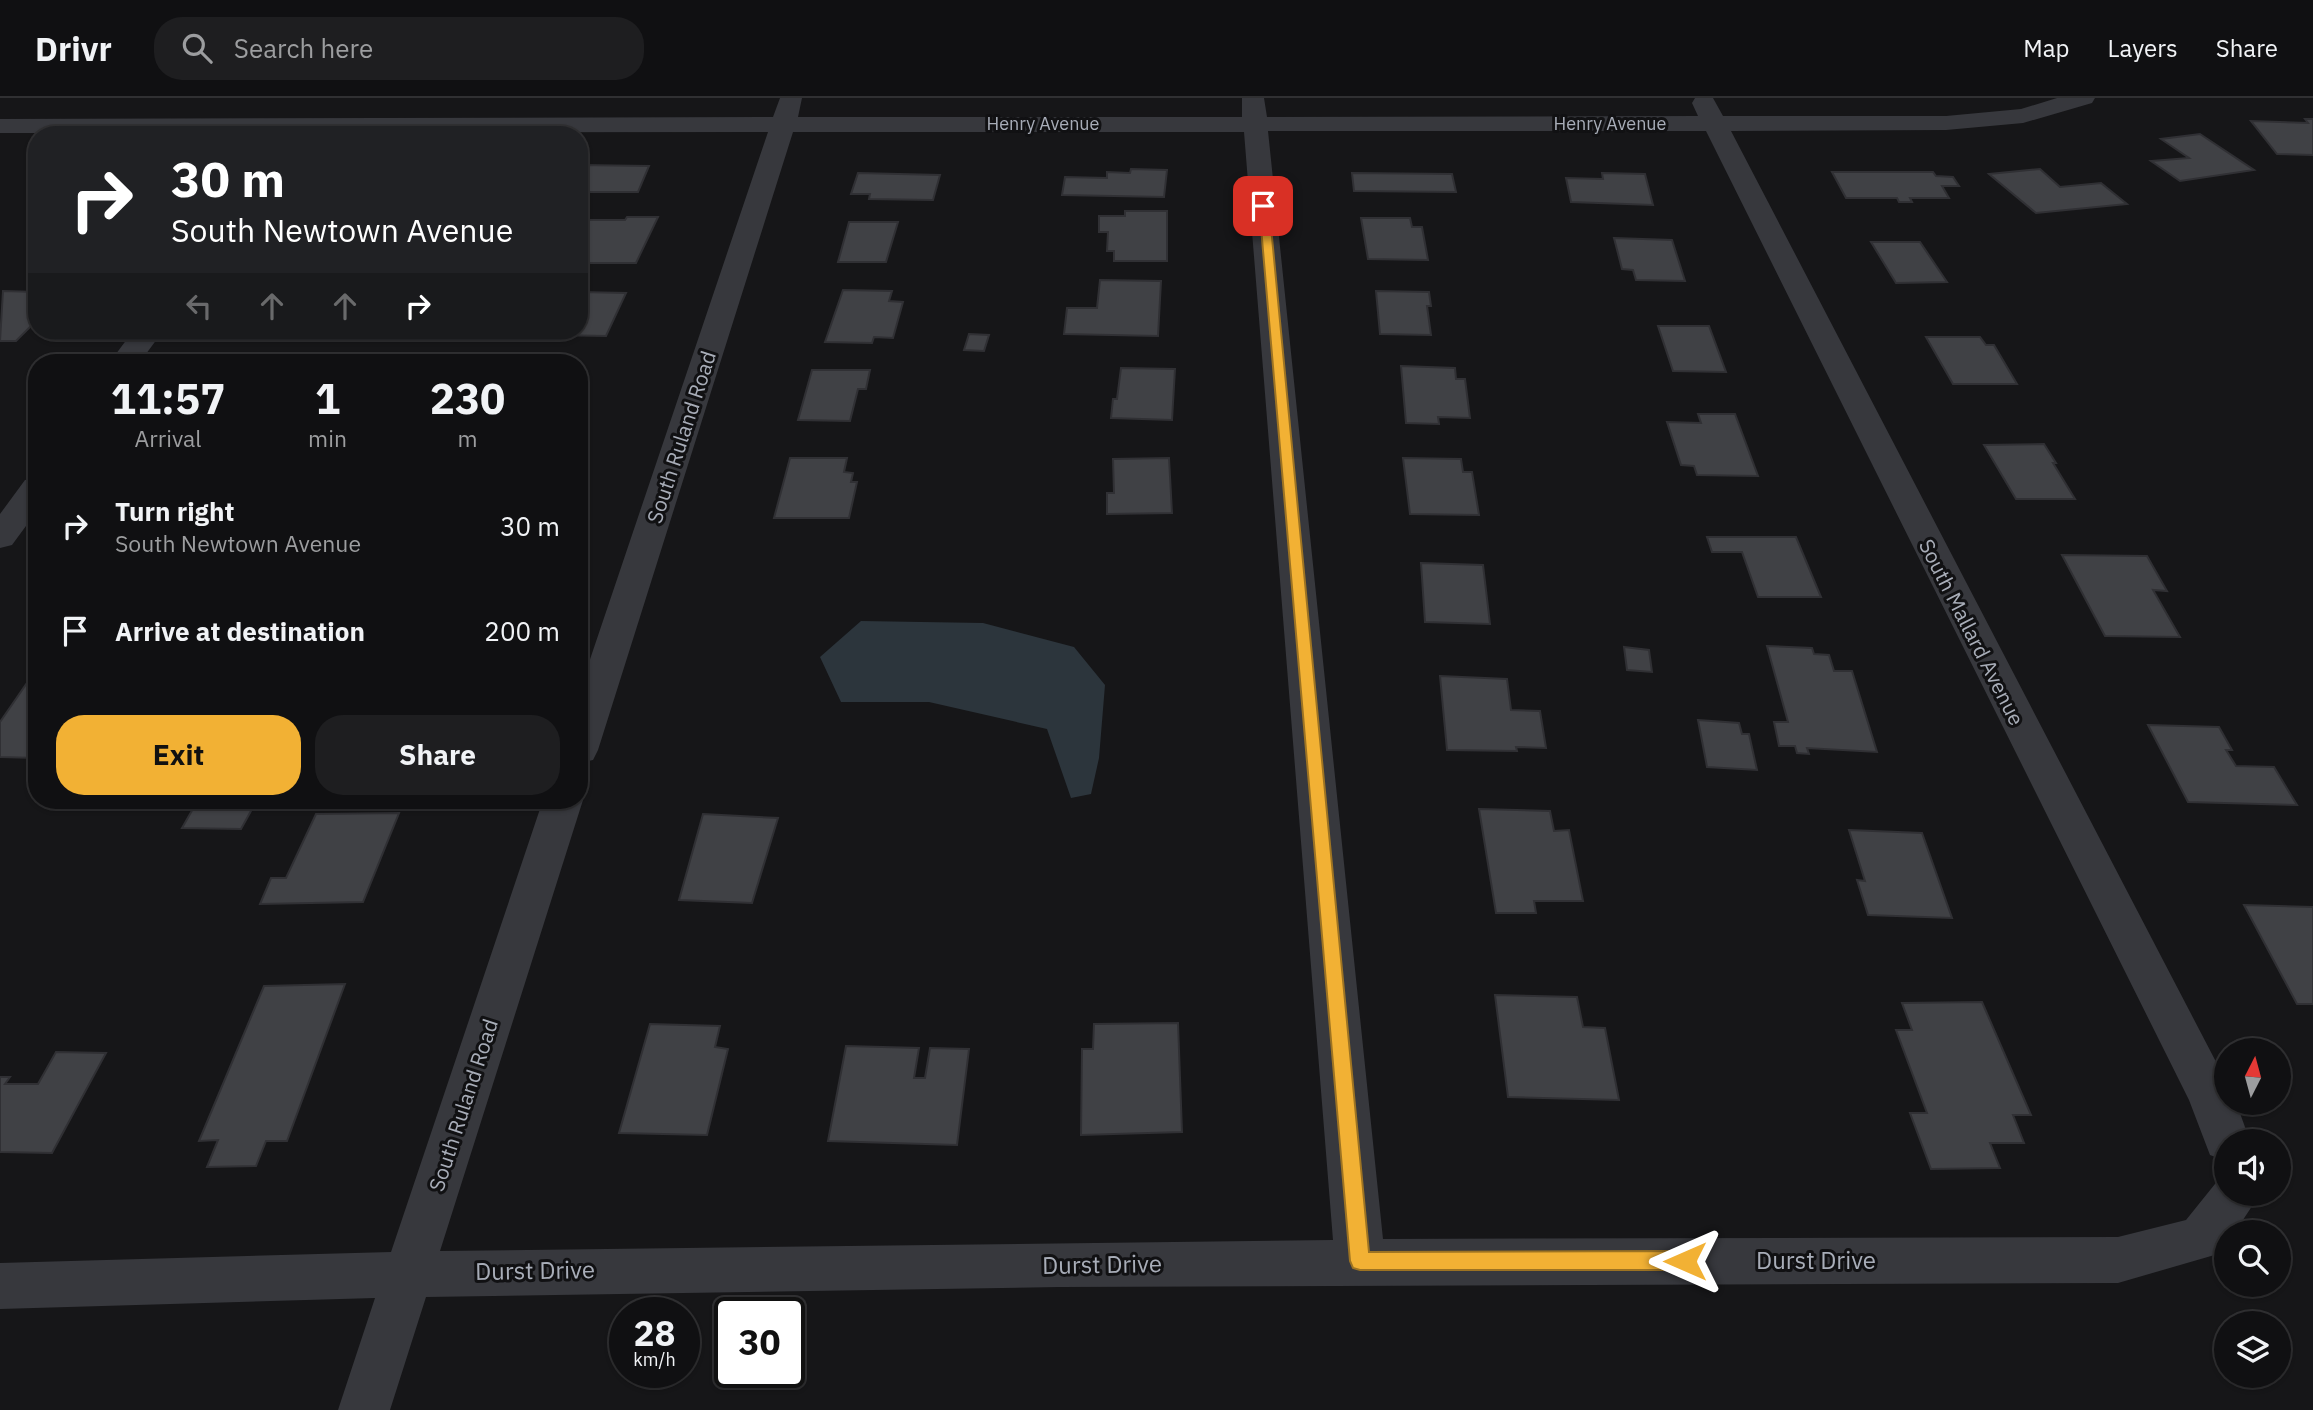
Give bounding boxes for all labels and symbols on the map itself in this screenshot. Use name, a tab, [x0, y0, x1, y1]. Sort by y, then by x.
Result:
street label: Henry Avenue	[987, 112, 1100, 135]
street label: Henry Avenue	[1554, 112, 1667, 135]
pin	[1233, 176, 1293, 236]
street label: South Ruland Road	[640, 347, 722, 527]
street label: South Mallard Avenue	[1913, 534, 2031, 730]
street label: South Ruland Road	[422, 1015, 504, 1195]
north arrow	[2214, 1038, 2291, 1115]
position arrow	[1648, 1224, 1722, 1298]
street label: Durst Drive	[1756, 1244, 1876, 1276]
street label: Durst Drive	[1042, 1247, 1162, 1281]
street label: Durst Drive	[475, 1253, 595, 1287]
speed limit sign: 30	[714, 1297, 805, 1388]

